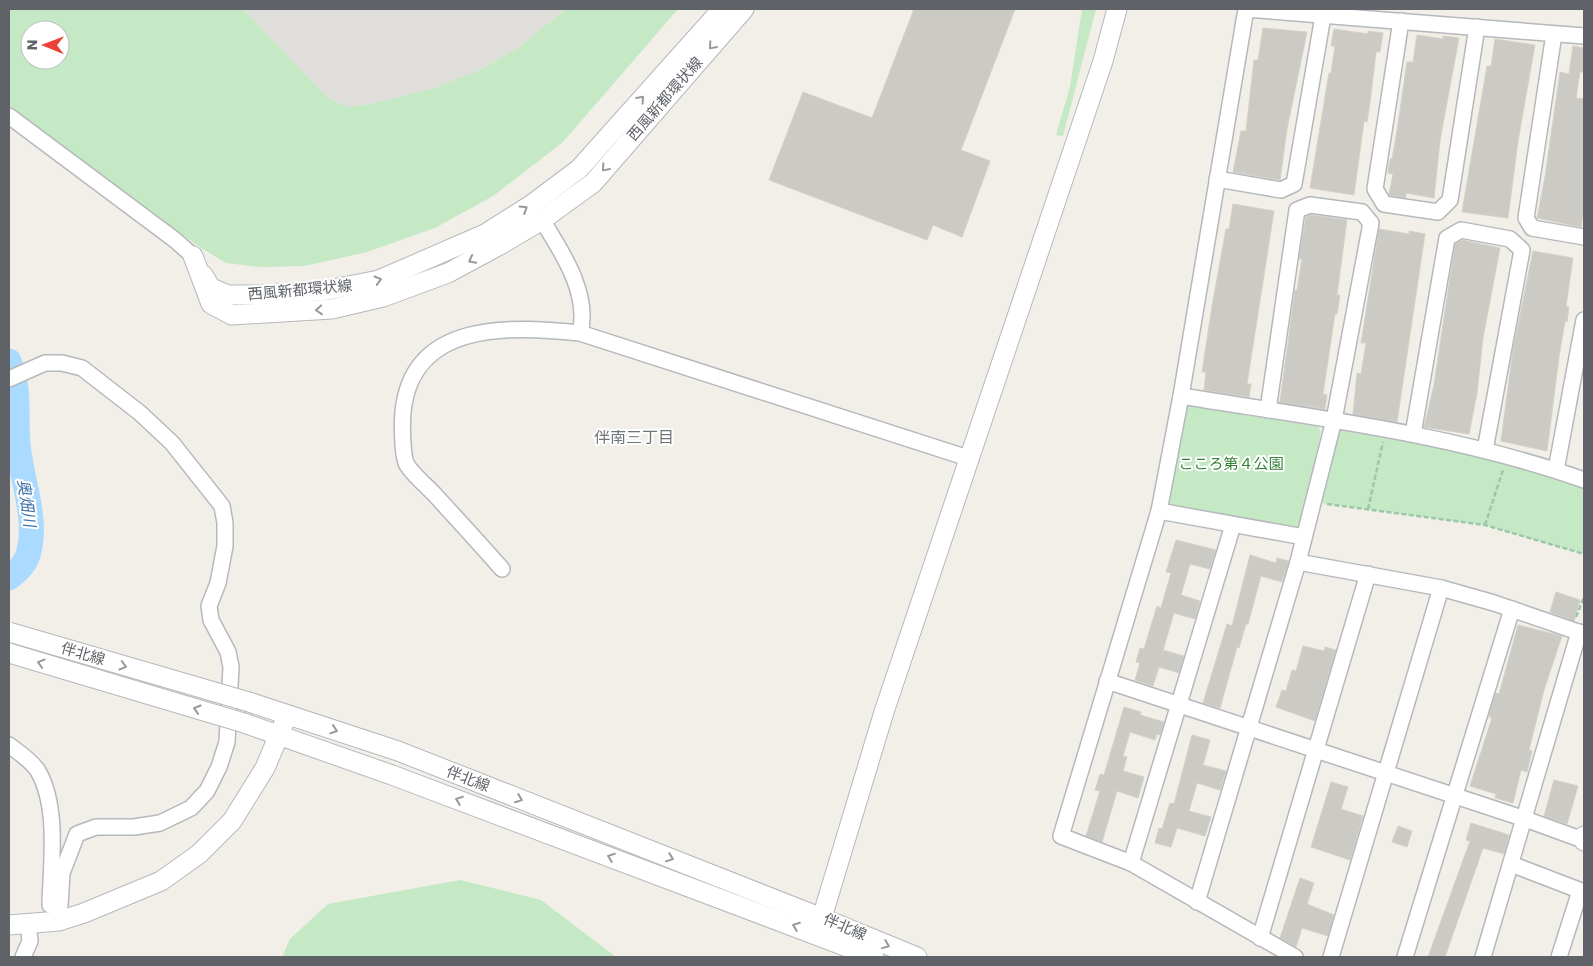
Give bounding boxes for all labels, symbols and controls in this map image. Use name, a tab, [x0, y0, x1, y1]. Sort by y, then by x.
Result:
north arrow	[20, 20, 70, 70]
text: N	[22, 39, 42, 50]
one-way arrow	[709, 40, 718, 49]
street label: 西風新都環状線	[622, 52, 707, 145]
one-way arrow	[636, 95, 645, 104]
one-way arrow	[602, 163, 611, 172]
one-way arrow	[518, 206, 527, 216]
one-way arrow	[469, 254, 478, 264]
street label: 西風新都環状線	[247, 274, 353, 305]
one-way arrow	[373, 275, 381, 285]
one-way arrow	[315, 304, 323, 315]
district label: 伴南三丁目	[594, 426, 674, 449]
park label: こころ第４公園	[1178, 453, 1284, 474]
water label: 奥畑川	[12, 478, 42, 530]
street label: 伴北線	[59, 637, 108, 670]
one-way arrow	[38, 658, 46, 668]
one-way arrow	[118, 660, 126, 670]
one-way arrow	[194, 705, 202, 715]
one-way arrow	[329, 725, 337, 735]
street label: 伴北線	[443, 761, 493, 796]
one-way arrow	[514, 793, 523, 803]
one-way arrow	[455, 796, 464, 806]
one-way arrow	[665, 852, 674, 862]
one-way arrow	[608, 853, 616, 863]
street label: 伴北線	[820, 908, 870, 945]
one-way arrow	[793, 922, 801, 932]
one-way arrow	[881, 938, 890, 949]

